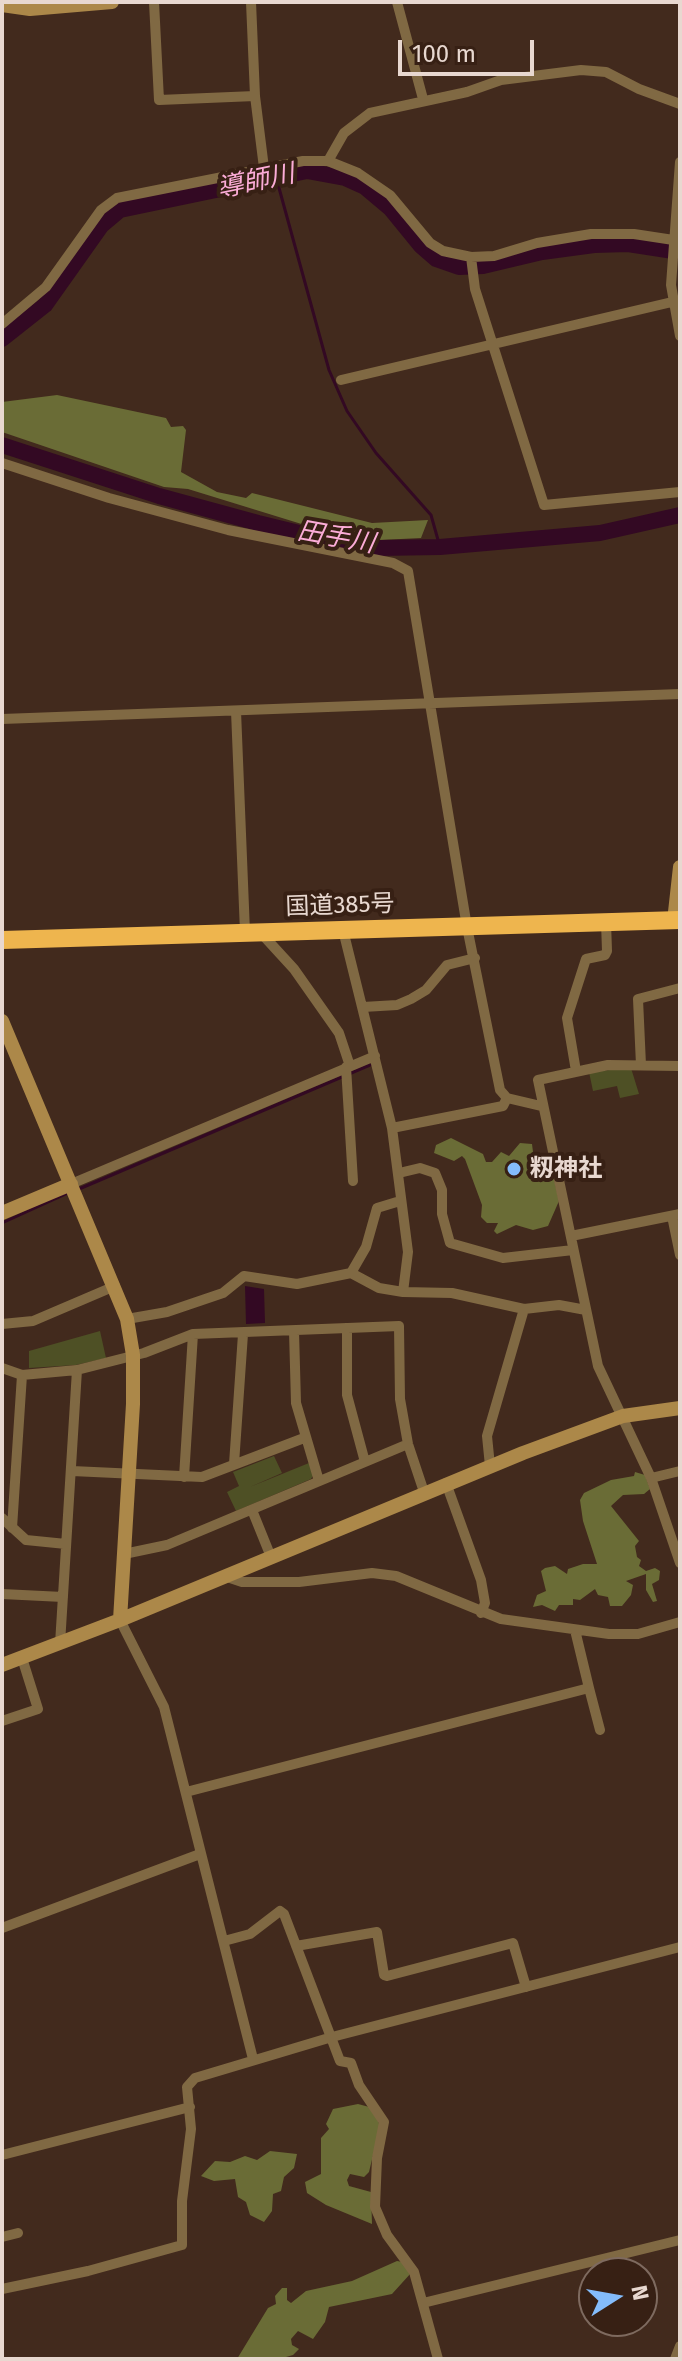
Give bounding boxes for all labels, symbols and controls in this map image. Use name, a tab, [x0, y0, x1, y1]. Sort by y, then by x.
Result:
scale bar	[402, 24, 538, 74]
text: 100 m	[412, 40, 476, 68]
water label: 導師川	[215, 159, 297, 205]
water label: 田手川	[295, 516, 377, 560]
street label: 国道385号	[285, 890, 395, 922]
place label: 籾神社	[530, 1155, 602, 1183]
marker: 籾神社	[505, 1160, 523, 1178]
north arrow	[578, 2257, 658, 2337]
text: N	[625, 2283, 655, 2302]

